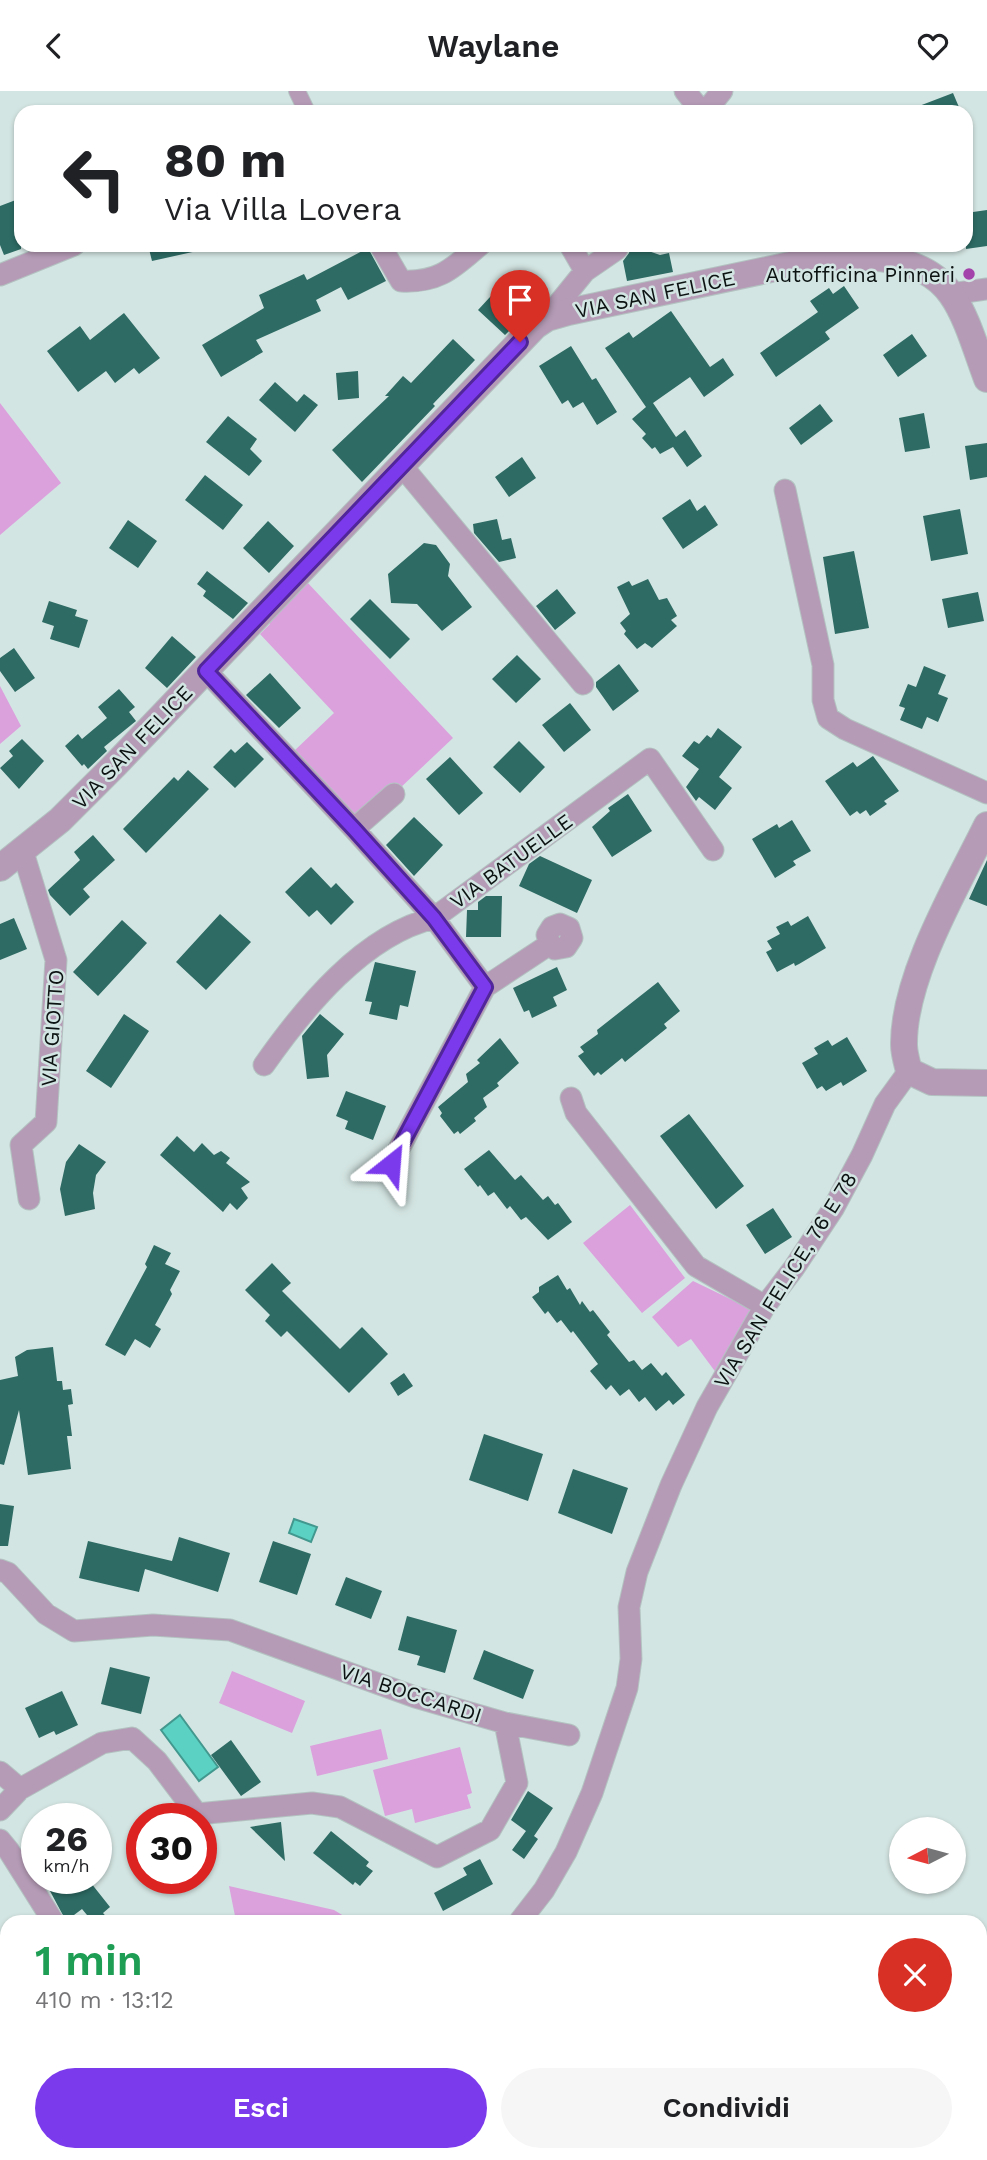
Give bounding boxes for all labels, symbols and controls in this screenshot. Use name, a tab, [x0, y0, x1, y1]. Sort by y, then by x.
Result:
icon: back	[35, 27, 73, 65]
text: Waylane	[427, 27, 560, 65]
icon: heart	[914, 27, 952, 65]
text: 80 m	[164, 131, 286, 189]
icon: left	[49, 133, 140, 224]
text: Via Villa Lovera	[164, 190, 401, 228]
place label: Autofficina Pinneri	[765, 262, 955, 287]
street label: VIA SAN FELICE	[573, 265, 737, 323]
marker: Autofficina Pinneri	[961, 266, 977, 282]
pin	[490, 270, 550, 342]
icon: arrive	[501, 281, 539, 319]
street label: VIA SAN FELICE	[67, 680, 197, 814]
street label: VIA BATUELLE	[445, 808, 577, 914]
street label: VIA GIOTTO	[35, 969, 69, 1087]
position arrow	[354, 1127, 428, 1201]
street label: VIA SAN FELICE, 76 E 78	[708, 1167, 862, 1393]
street label: VIA BOCCARDI	[337, 1658, 485, 1728]
speed limit sign: 30	[126, 1803, 217, 1894]
north arrow	[889, 1817, 966, 1893]
map controls	[889, 1817, 966, 1894]
text: 26	[45, 1818, 88, 1860]
text: km/h	[43, 1855, 90, 1876]
text: 1 min	[35, 1936, 143, 1985]
button: close	[878, 1938, 952, 2012]
text: 410 m · 13:12	[35, 1987, 174, 2014]
button: Esci	[35, 2068, 487, 2148]
button: Condividi	[501, 2068, 952, 2148]

